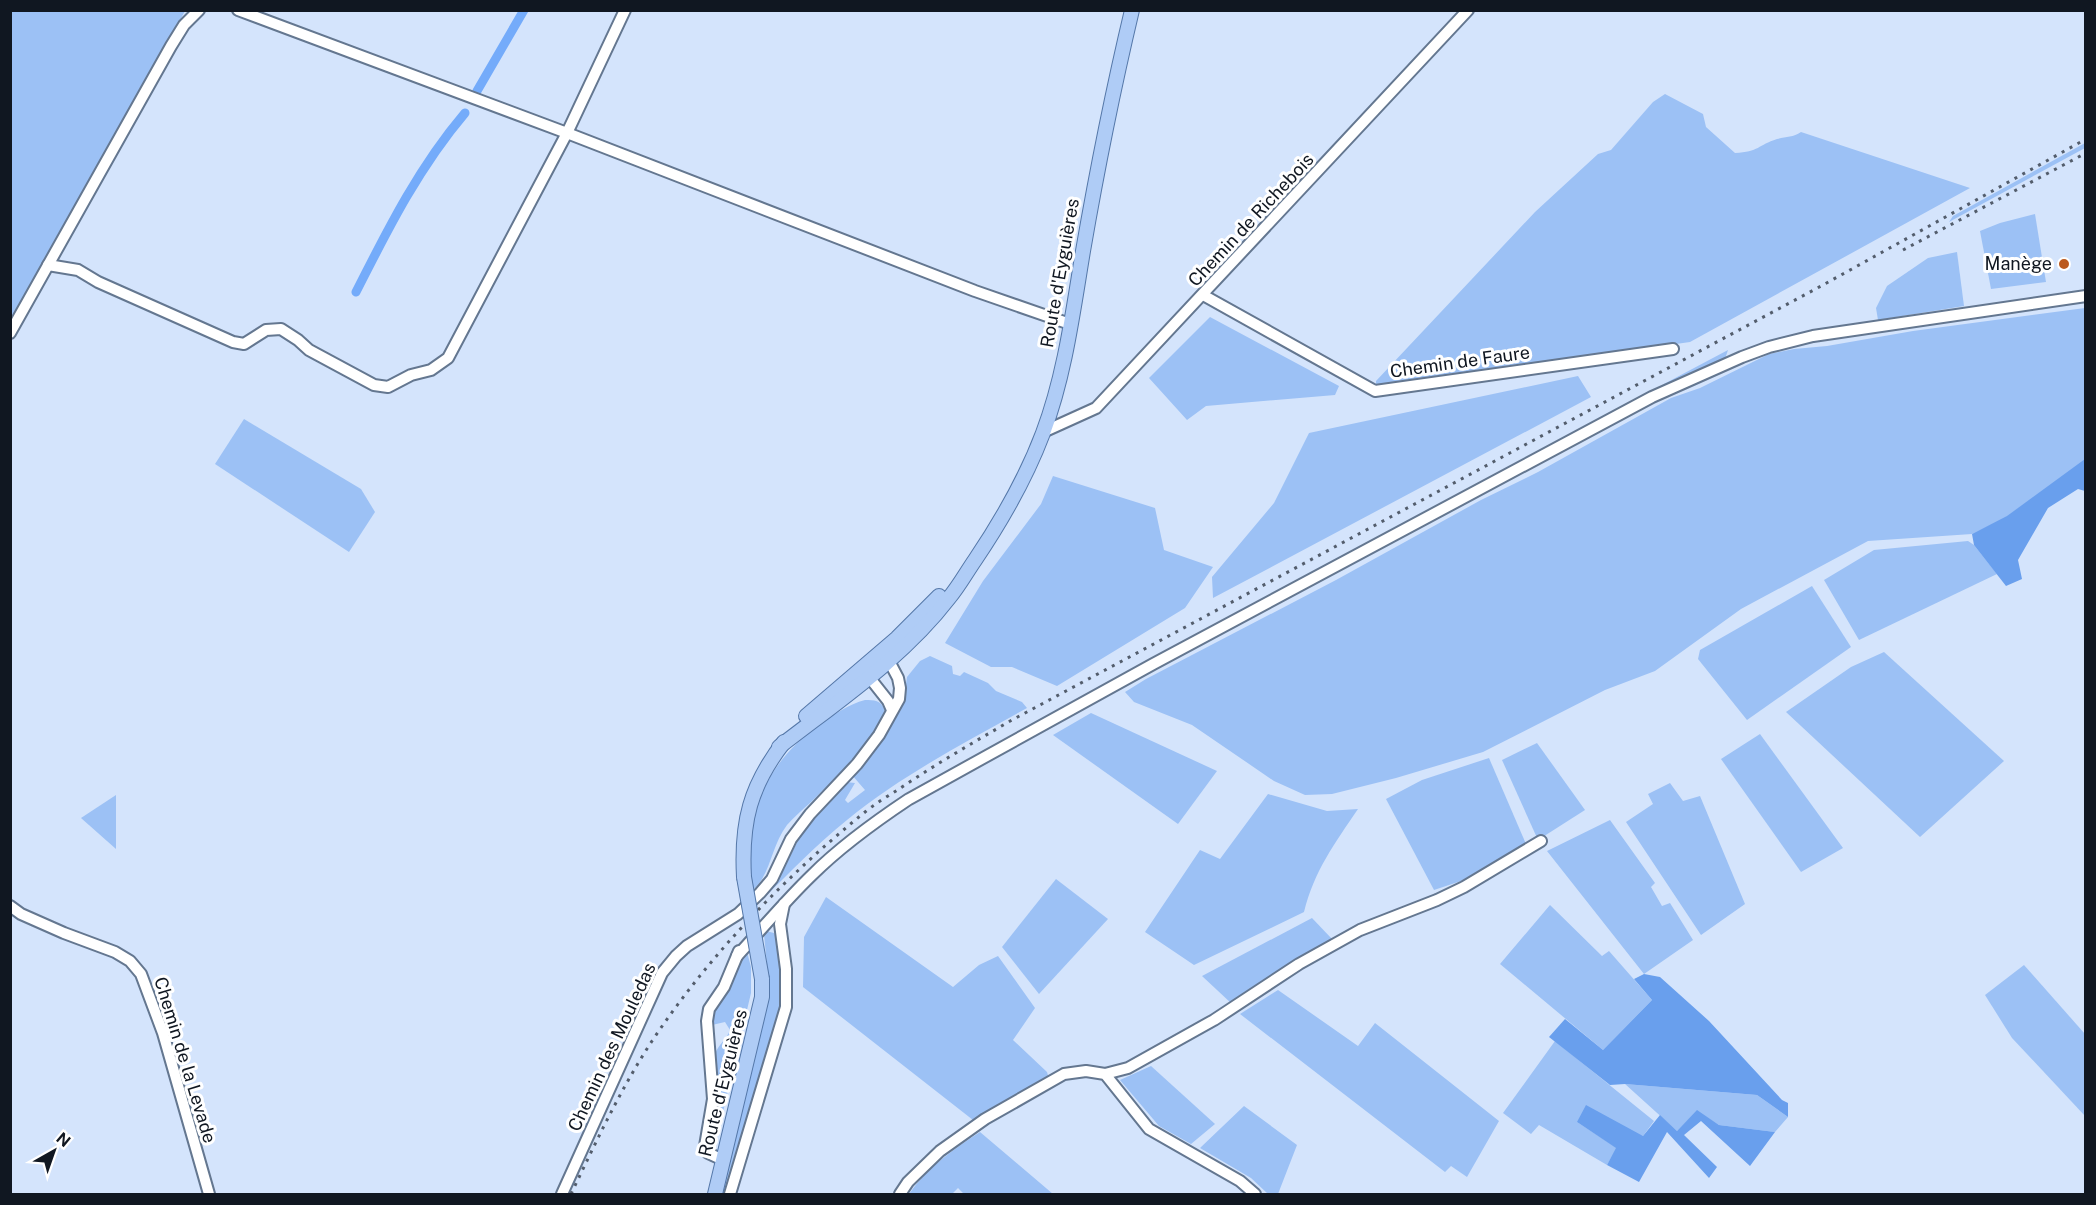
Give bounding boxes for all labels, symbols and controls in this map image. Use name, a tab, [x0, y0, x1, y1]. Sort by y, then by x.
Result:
street label: Chemin de Richebois	[1184, 149, 1318, 290]
street label: Route d'Eyguières	[1036, 197, 1083, 349]
place label: Manège	[1985, 253, 2052, 274]
marker: Manège	[2057, 257, 2071, 271]
street label: Chemin de Faure	[1389, 341, 1531, 382]
street label: Chemin des Mouledas	[563, 959, 660, 1134]
street label: Chemin de la Levade	[150, 974, 221, 1145]
street label: Route d'Eyguières	[694, 1007, 751, 1159]
north arrow	[24, 1121, 84, 1181]
text: N	[52, 1129, 74, 1151]

